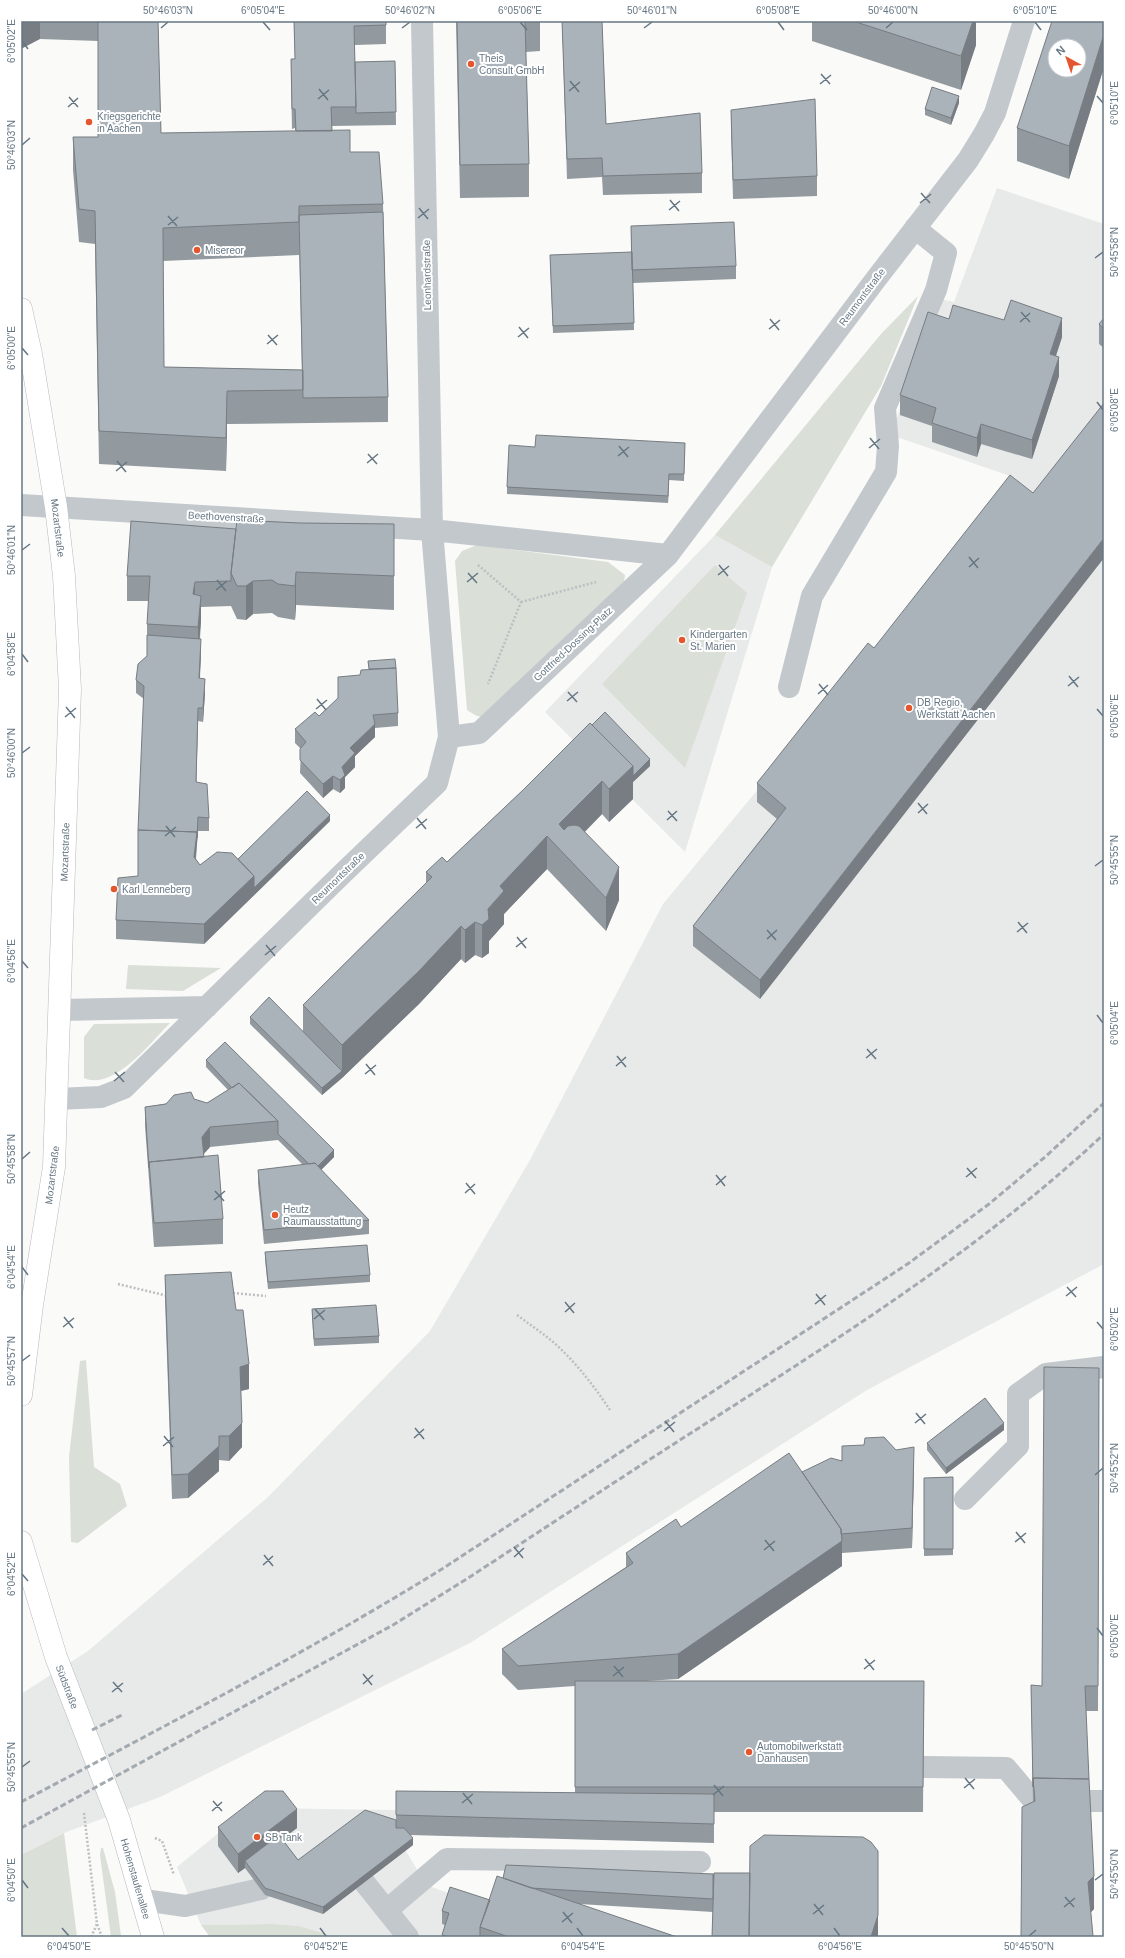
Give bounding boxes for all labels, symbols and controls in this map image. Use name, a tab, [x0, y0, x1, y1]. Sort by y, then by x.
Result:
text: 50°46'03"N	[143, 5, 193, 16]
text: 6°05'04"E	[241, 5, 285, 16]
text: 50°46'02"N	[385, 5, 435, 16]
text: 6°05'06"E	[498, 5, 542, 16]
text: 50°46'01"N	[627, 5, 677, 16]
text: 6°05'08"E	[756, 5, 800, 16]
text: 50°46'00"N	[868, 5, 918, 16]
text: 6°05'10"E	[1013, 5, 1057, 16]
text: 6°05'02"E	[6, 19, 17, 63]
north arrow	[1047, 38, 1087, 78]
text: N	[1054, 43, 1068, 57]
place label: Theis Consult GmbH	[479, 53, 545, 76]
marker: Theis Consult GmbH	[466, 59, 476, 69]
text: 6°05'10"E	[1109, 81, 1120, 125]
place label: Kriegsgerichte in Aachen	[97, 111, 161, 134]
marker: Kriegsgerichte in Aachen	[84, 117, 94, 127]
text: 50°46'03"N	[6, 120, 17, 170]
text: 50°45'58"N	[1109, 227, 1120, 277]
street label: Leonhardstraße	[421, 239, 433, 310]
marker: Misereor	[192, 245, 202, 255]
place label: Misereor	[205, 245, 245, 256]
street label: Reumontstraße	[837, 266, 887, 328]
text: 6°05'00"E	[6, 326, 17, 370]
text: 6°05'08"E	[1109, 388, 1120, 432]
street label: Mozartstraße	[49, 498, 67, 558]
street label: Beethovenstraße	[188, 510, 265, 525]
text: 50°46'01"N	[6, 525, 17, 575]
street label: Gottfried-Dossing-Platz	[531, 605, 615, 683]
place label: Kindergarten St. Marien	[690, 629, 747, 652]
text: 6°04'58"E	[6, 632, 17, 676]
marker: Kindergarten St. Marien	[677, 635, 687, 645]
text: 6°05'06"E	[1109, 694, 1120, 738]
place label: DB Regio, Werkstatt Aachen	[917, 697, 995, 720]
marker: DB Regio, Werkstatt Aachen	[904, 703, 914, 713]
text: 50°46'00"N	[6, 728, 17, 778]
street label: Mozartstraße	[58, 822, 72, 882]
text: 50°45'55"N	[1109, 835, 1120, 885]
street label: Reumontstraße	[309, 850, 367, 906]
marker: Karl Lenneberg	[109, 884, 119, 894]
place label: Karl Lenneberg	[122, 884, 190, 895]
text: 6°04'56"E	[6, 939, 17, 983]
text: 6°05'04"E	[1109, 1001, 1120, 1045]
text: 50°45'58"N	[6, 1134, 17, 1184]
street label: Mozartstraße	[43, 1145, 61, 1205]
place label: Heutz Raumausstattung	[283, 1204, 361, 1227]
marker: Heutz Raumausstattung	[270, 1210, 280, 1220]
text: 6°04'54"E	[6, 1245, 17, 1289]
text: 6°05'02"E	[1109, 1307, 1120, 1351]
text: 50°45'57"N	[6, 1336, 17, 1386]
text: 50°45'52"N	[1109, 1443, 1120, 1493]
text: 6°04'52"E	[6, 1552, 17, 1596]
text: 6°05'00"E	[1109, 1614, 1120, 1658]
street label: Südstraße	[54, 1663, 81, 1711]
place label: Automobilwerkstatt Danhausen	[757, 1741, 842, 1764]
text: 50°45'55"N	[6, 1742, 17, 1792]
marker: Automobilwerkstatt Danhausen	[744, 1747, 754, 1757]
marker: SB Tank	[252, 1832, 262, 1842]
place label: SB Tank	[265, 1832, 303, 1843]
street label: Hohenstaufenallee	[119, 1837, 153, 1921]
text: 50°45'50"N	[1109, 1849, 1120, 1899]
text: 6°04'50"E	[6, 1858, 17, 1902]
text: 6°04'50"E	[47, 1941, 91, 1952]
text: 6°04'52"E	[304, 1941, 348, 1952]
text: 6°04'54"E	[561, 1941, 605, 1952]
text: 6°04'56"E	[818, 1941, 862, 1952]
text: 50°45'50"N	[1004, 1941, 1054, 1952]

